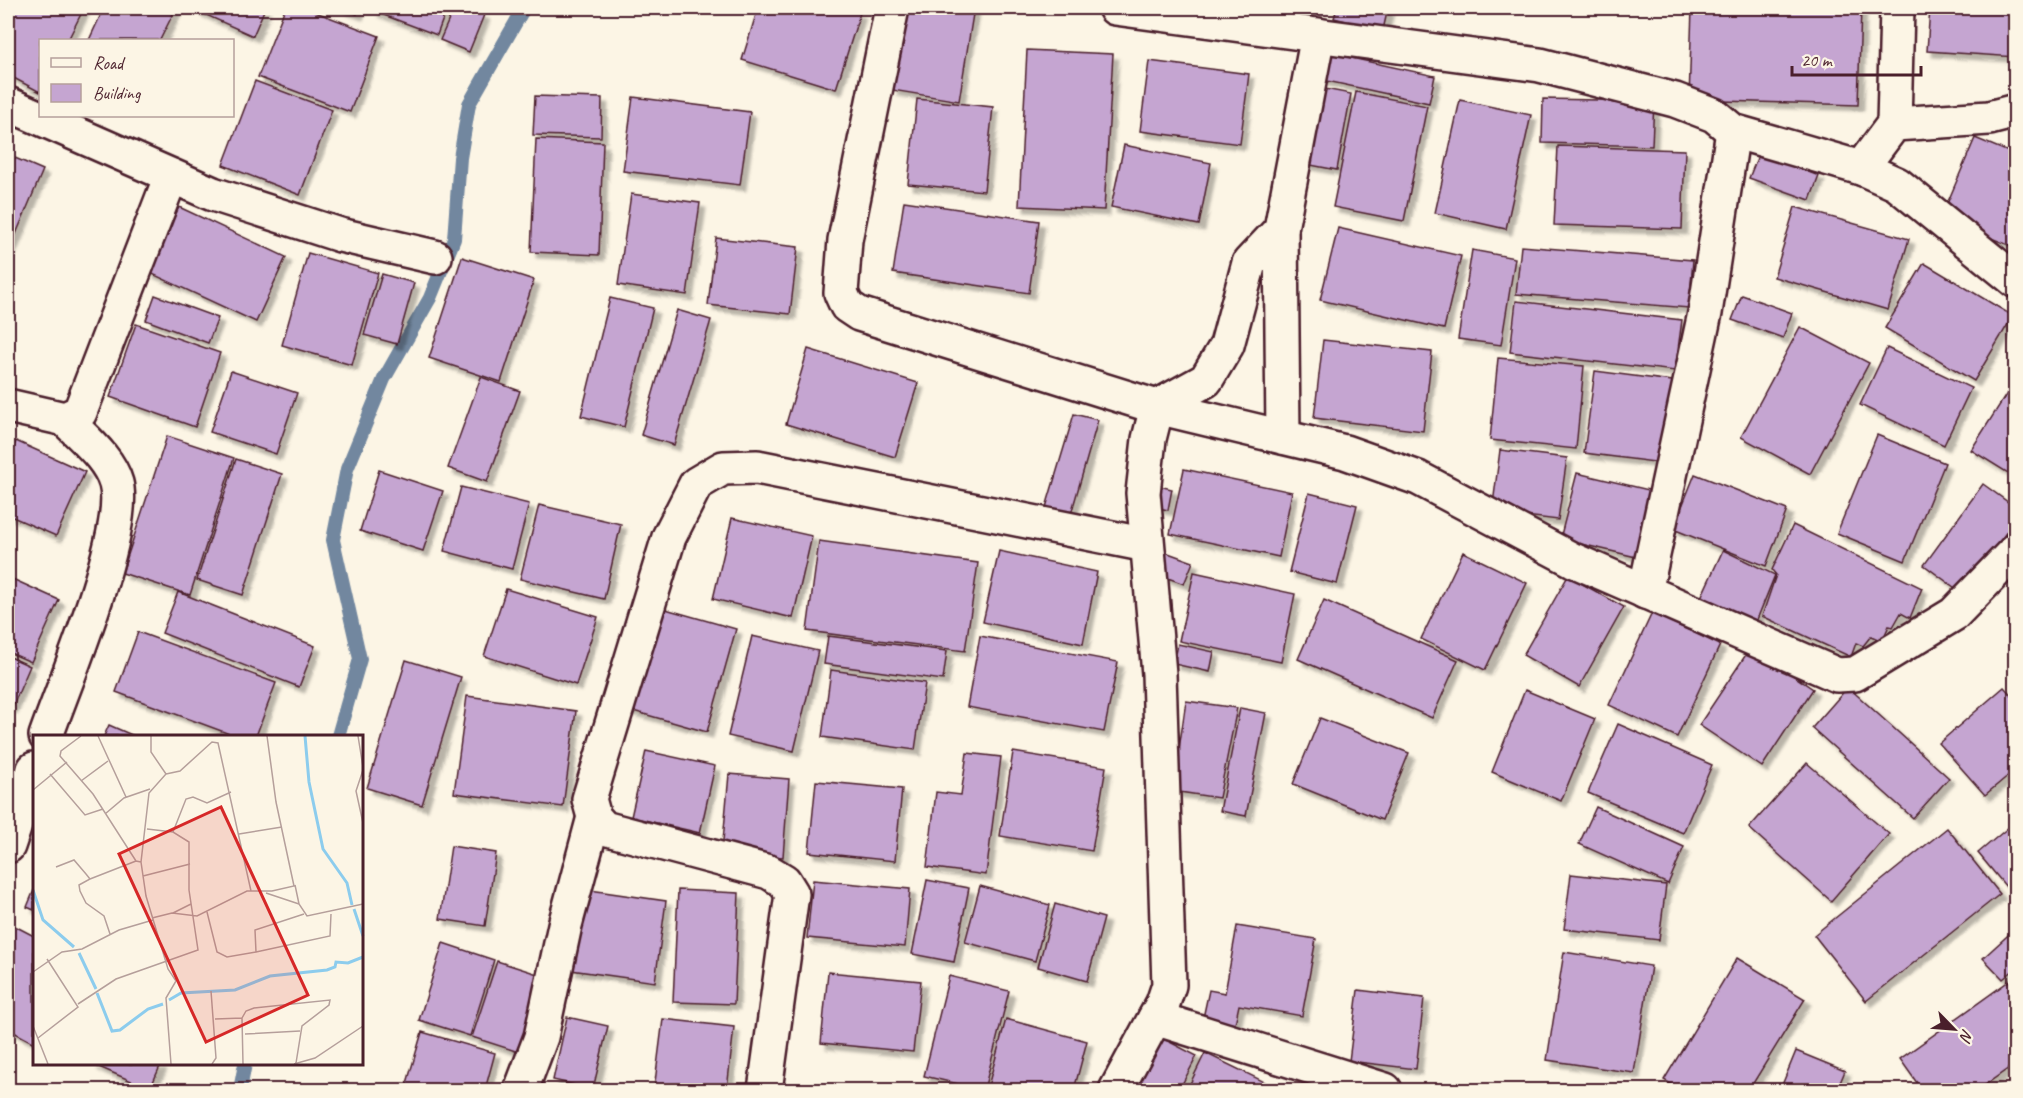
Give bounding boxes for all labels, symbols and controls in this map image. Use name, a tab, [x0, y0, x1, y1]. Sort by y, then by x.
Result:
legend	[39, 39, 234, 117]
scale bar	[1792, 39, 1921, 77]
text: 20 m	[1801, 49, 1834, 71]
text: Road	[93, 52, 126, 74]
text: Building	[93, 82, 142, 104]
inset map	[33, 735, 363, 1065]
north arrow	[1924, 999, 1984, 1059]
text: N	[1954, 1026, 1978, 1046]

